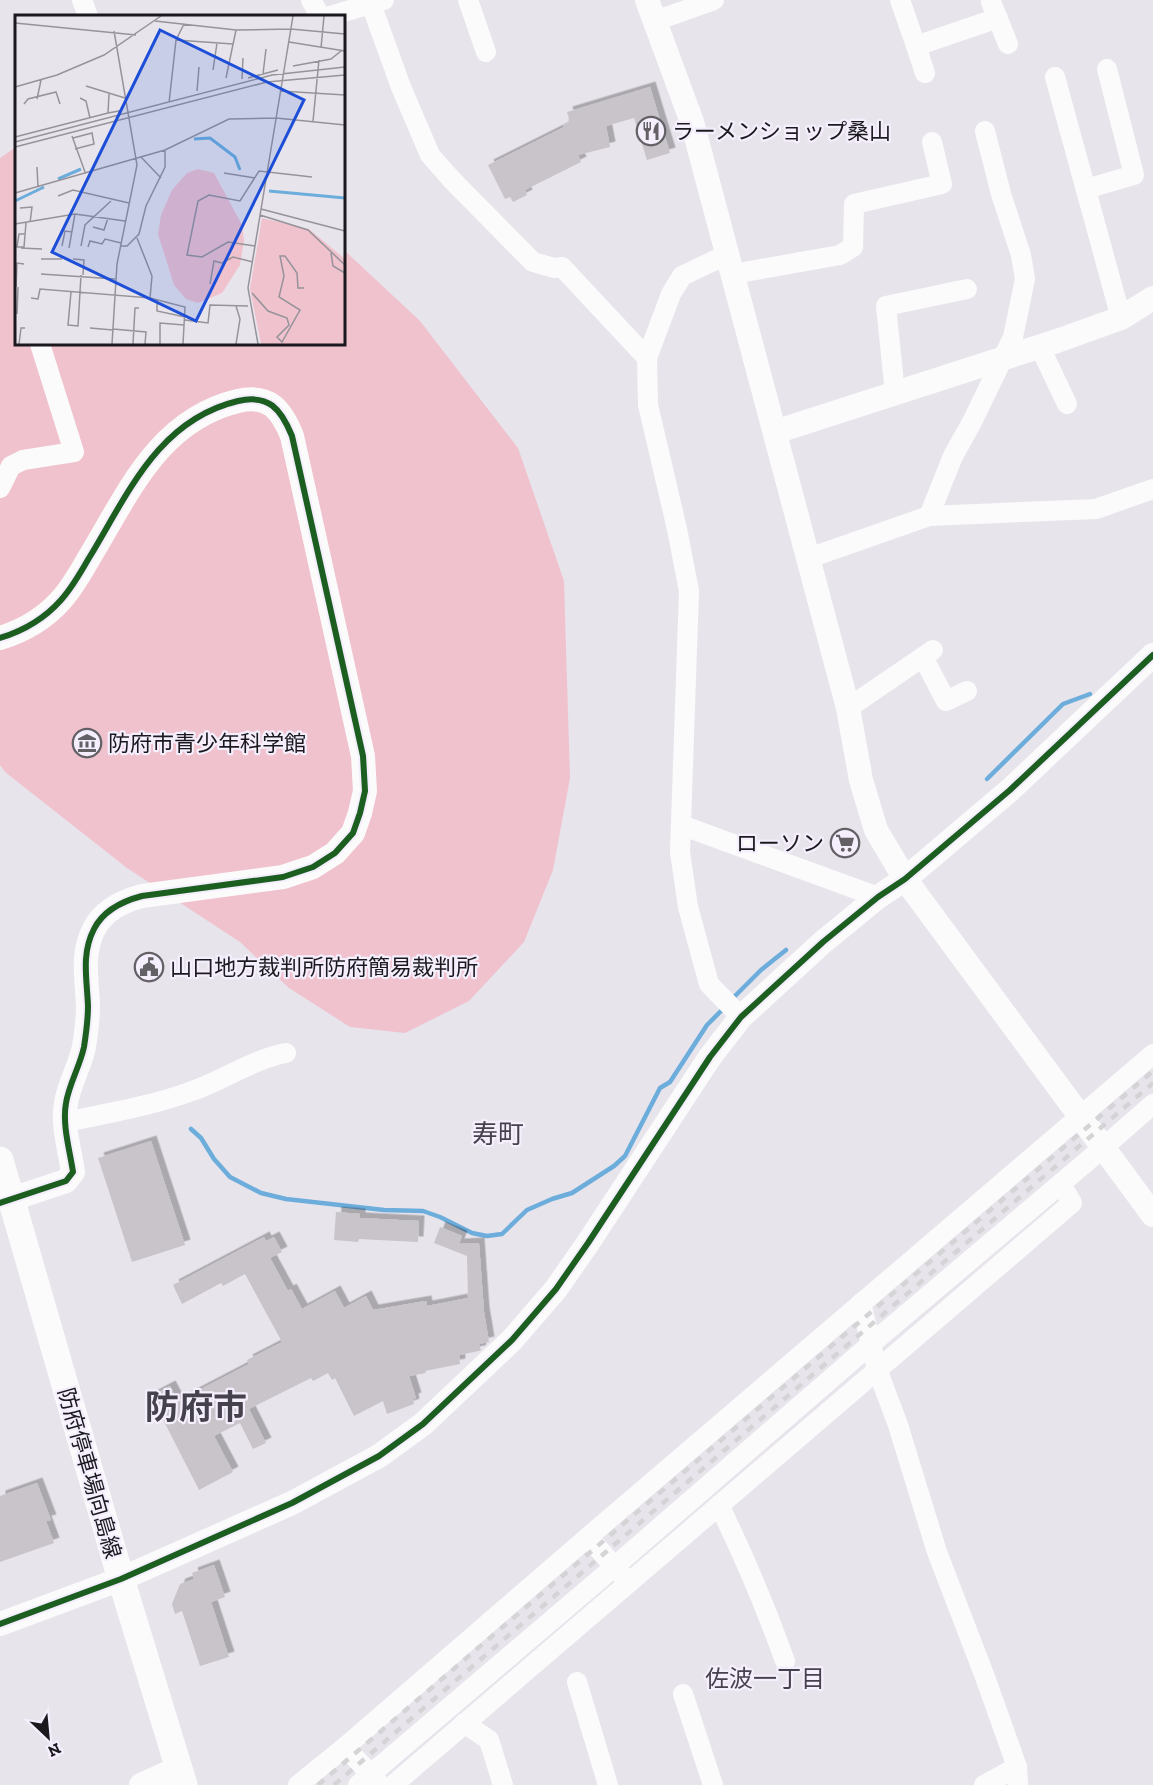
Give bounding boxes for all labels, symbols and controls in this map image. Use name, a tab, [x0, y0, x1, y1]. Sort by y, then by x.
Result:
inset map	[15, 15, 345, 345]
restaurant icon: ラーメンショップ桑山	[635, 115, 667, 147]
place label: ラーメンショップ桑山	[672, 118, 891, 145]
museum icon: 防府市青少年科学館	[71, 727, 103, 759]
place label: 防府市青少年科学館	[108, 730, 306, 757]
supermarket icon: ローソン	[829, 827, 861, 859]
place label: ローソン	[736, 830, 824, 857]
public building icon: 山口地方裁判所防府簡易裁判所	[133, 951, 165, 983]
place label: 山口地方裁判所防府簡易裁判所	[170, 954, 478, 981]
district label: 寿町	[472, 1118, 524, 1150]
street label: 防府停車場向島線	[52, 1385, 127, 1561]
district label: 防府市	[145, 1387, 247, 1428]
district label: 佐波一丁目	[705, 1664, 825, 1693]
north arrow	[18, 1707, 78, 1767]
text: N	[45, 1739, 64, 1761]

